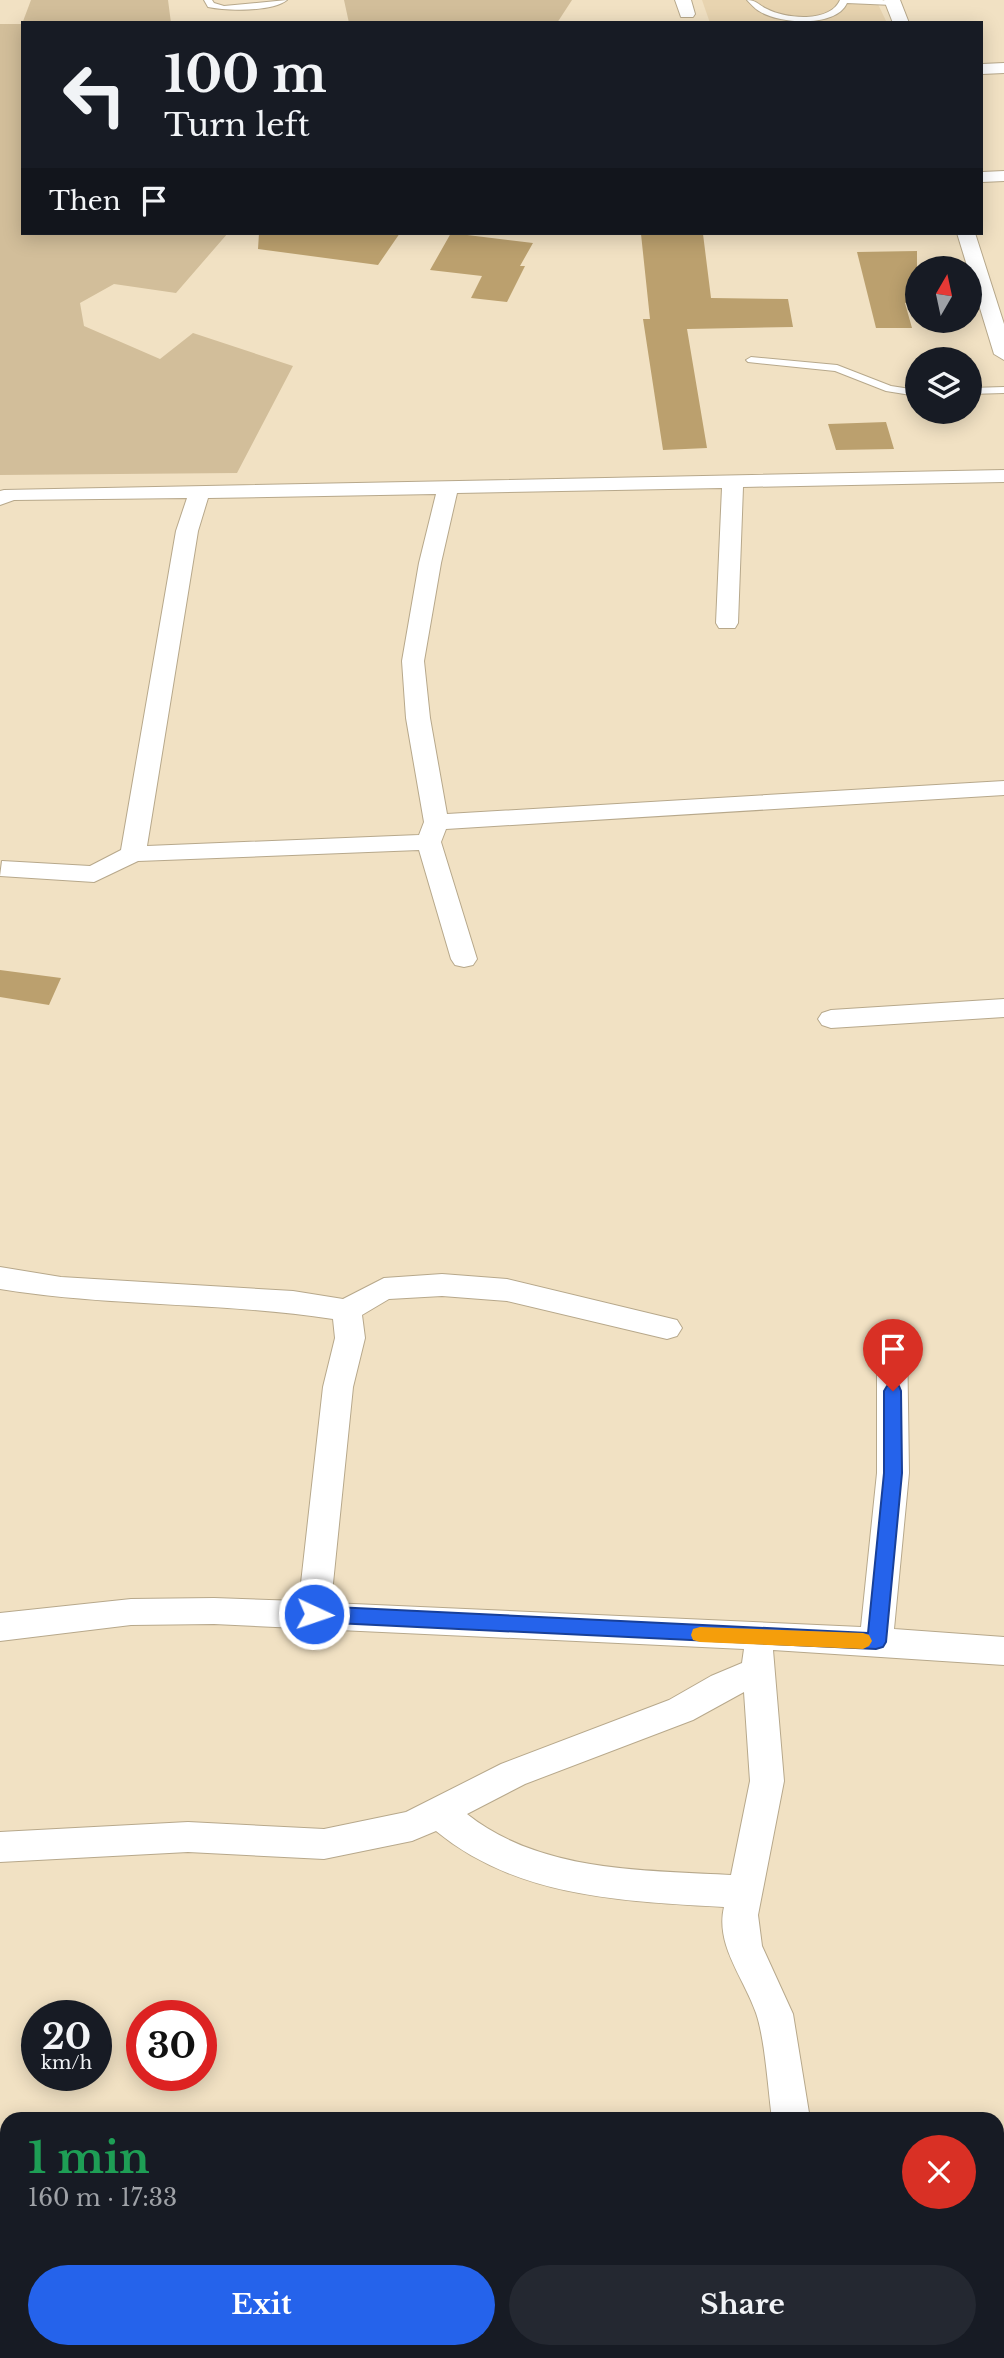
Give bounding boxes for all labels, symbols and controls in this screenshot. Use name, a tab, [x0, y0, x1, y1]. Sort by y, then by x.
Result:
text: 100 m	[164, 44, 327, 105]
icon: left	[49, 49, 140, 140]
text: Turn left	[164, 105, 310, 145]
icon: arrive	[135, 182, 173, 220]
text: Then	[49, 185, 121, 217]
north arrow	[905, 256, 982, 332]
map controls	[905, 256, 982, 424]
button: layers	[905, 347, 982, 424]
pin	[863, 1319, 923, 1391]
icon: arrive	[874, 1330, 912, 1368]
position arrow	[277, 1577, 351, 1651]
speed limit sign: 30	[126, 2000, 217, 2091]
text: 20	[42, 2015, 91, 2058]
text: km/h	[41, 2052, 92, 2074]
text: 1 min	[28, 2132, 150, 2184]
button: close	[902, 2135, 976, 2209]
text: 160 m · 17:33	[28, 2184, 177, 2212]
button: Exit	[28, 2265, 495, 2345]
button: Share	[509, 2265, 976, 2345]

